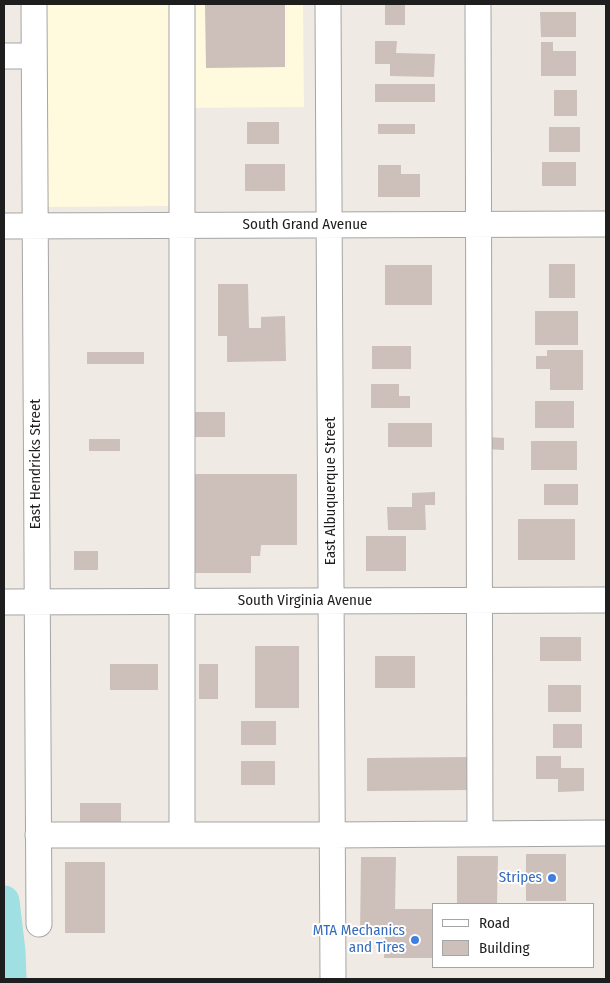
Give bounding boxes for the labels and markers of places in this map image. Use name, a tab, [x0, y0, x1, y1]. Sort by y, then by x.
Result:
place label: Stripes	[499, 869, 542, 887]
marker: Stripes	[546, 872, 558, 884]
place label: MTA Mechanics and Tires	[313, 922, 405, 957]
marker: MTA Mechanics and Tires	[409, 934, 421, 946]

